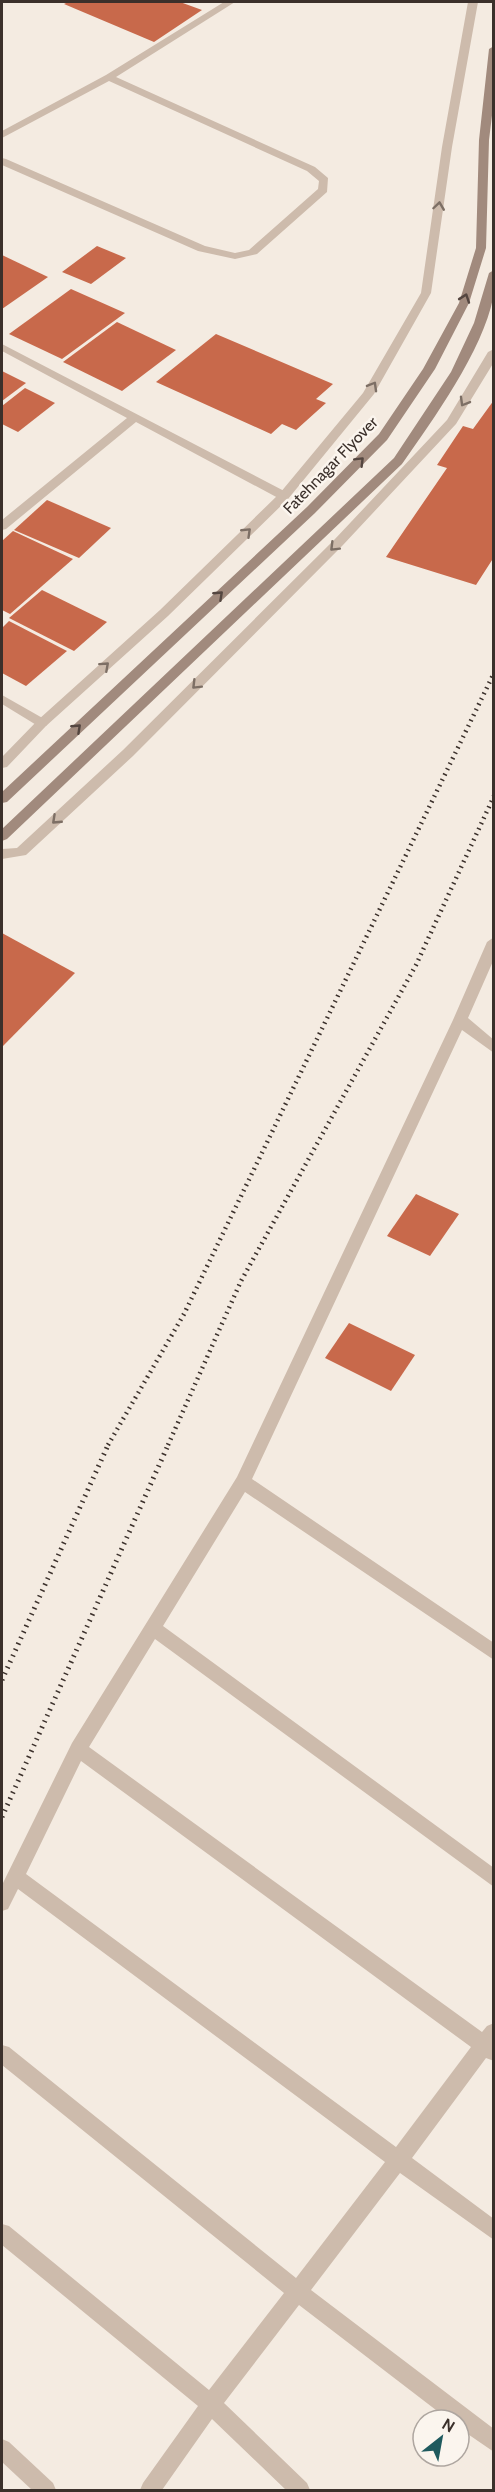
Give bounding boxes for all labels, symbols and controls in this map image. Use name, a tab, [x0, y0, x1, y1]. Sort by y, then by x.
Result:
one-way arrow	[432, 201, 444, 210]
one-way arrow	[458, 293, 470, 304]
one-way arrow	[366, 381, 377, 392]
one-way arrow	[460, 396, 471, 406]
street label: Fatehnagar Flyover	[279, 412, 382, 518]
one-way arrow	[353, 457, 364, 467]
one-way arrow	[239, 529, 250, 540]
one-way arrow	[330, 539, 341, 550]
one-way arrow	[212, 592, 223, 603]
one-way arrow	[98, 662, 109, 673]
one-way arrow	[193, 677, 204, 688]
one-way arrow	[70, 724, 80, 735]
one-way arrow	[52, 813, 62, 824]
north arrow	[411, 2408, 471, 2468]
text: N	[439, 2415, 458, 2437]

